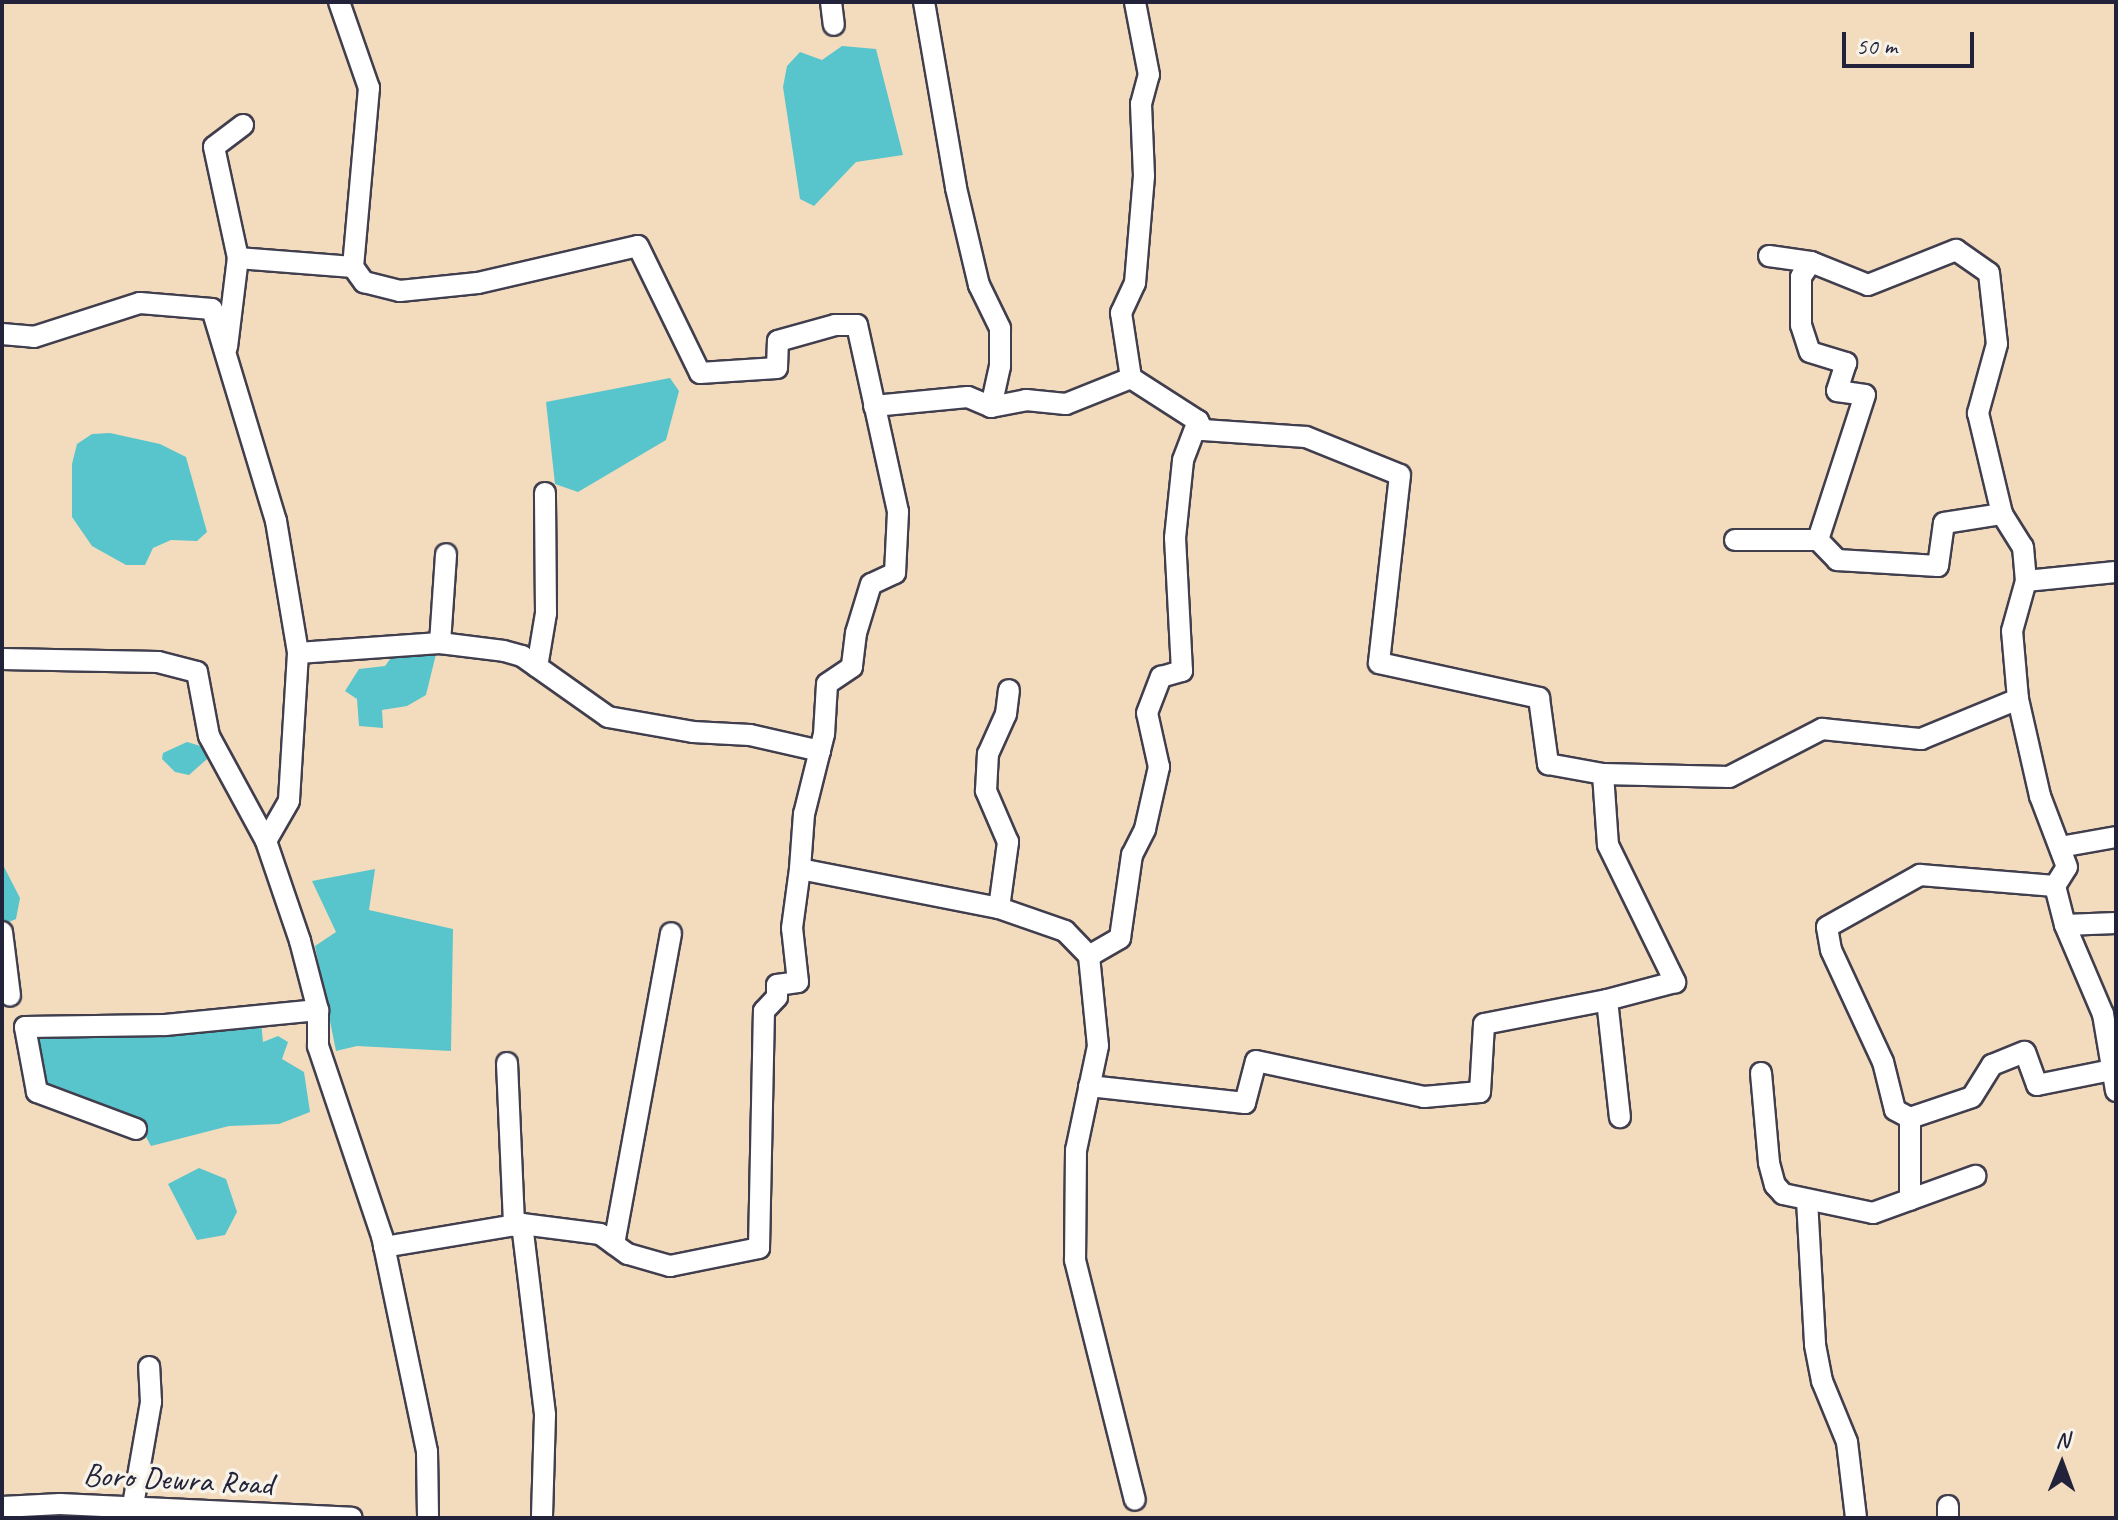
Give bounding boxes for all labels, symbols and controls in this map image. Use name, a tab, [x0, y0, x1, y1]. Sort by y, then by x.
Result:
scale bar	[1846, 16, 1978, 66]
text: 50 m	[1856, 31, 1897, 61]
north arrow	[2022, 1424, 2102, 1504]
text: N	[2055, 1426, 2069, 1454]
street label: Boro Dewra Road	[82, 1456, 274, 1504]

